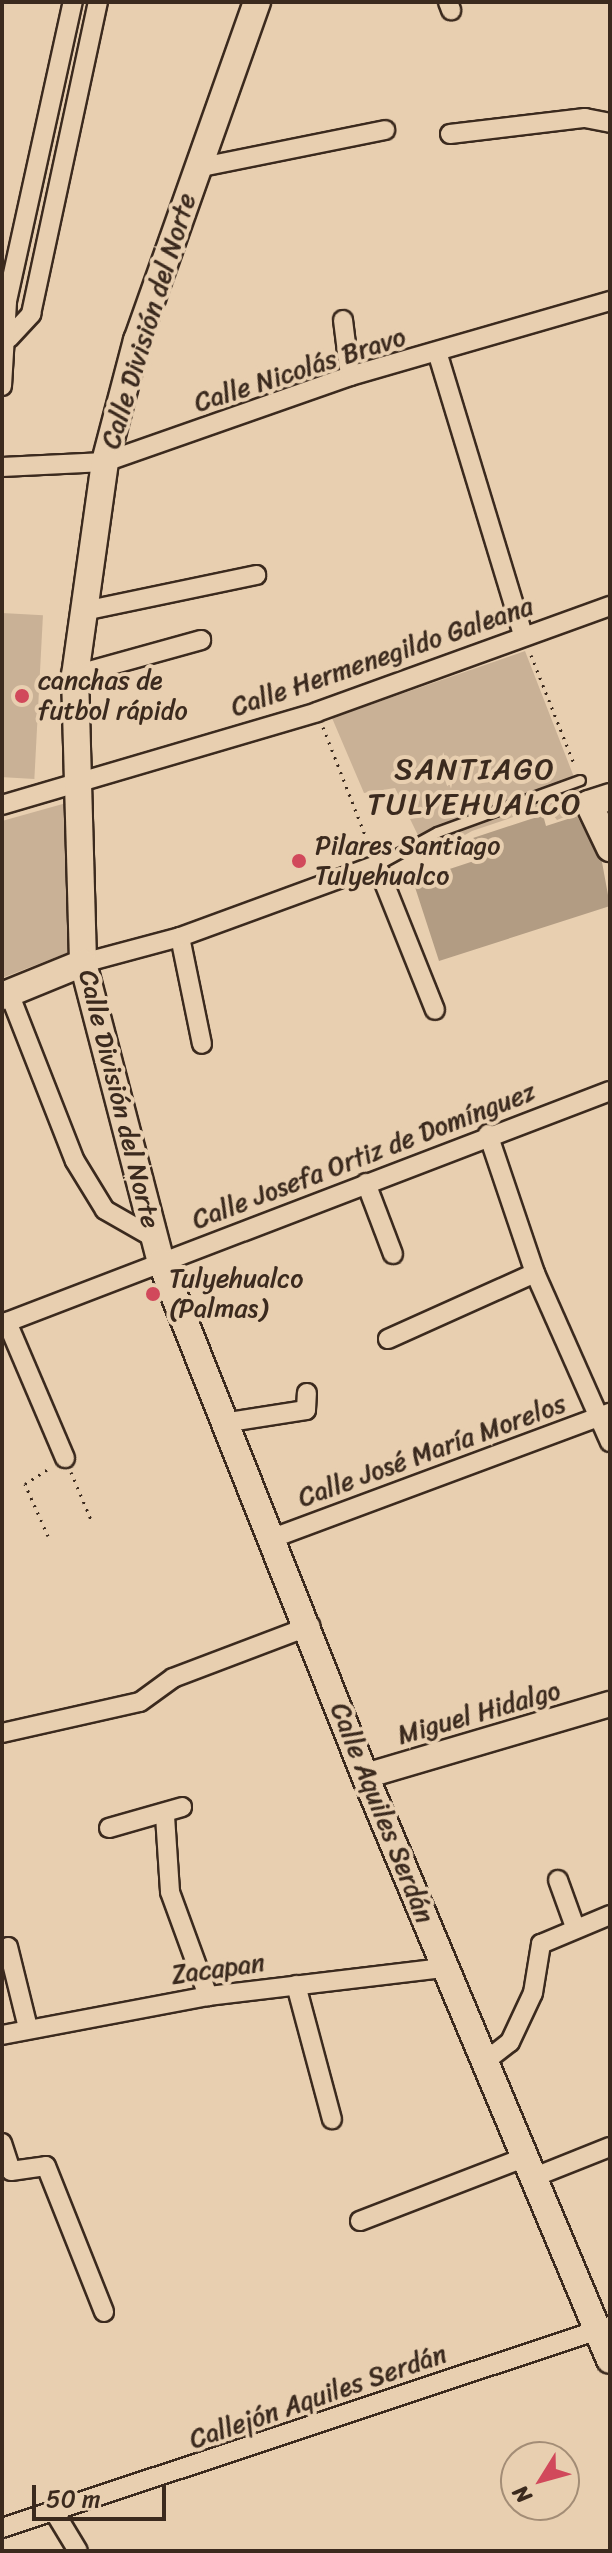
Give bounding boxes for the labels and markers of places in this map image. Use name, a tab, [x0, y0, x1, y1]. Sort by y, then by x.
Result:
place label: canchas de futbol rápido	[38, 665, 188, 726]
marker: canchas de futbol rápido	[13, 687, 31, 705]
place label: Pilares Santiago Tulyehualco	[315, 830, 500, 892]
marker: Pilares Santiago Tulyehualco	[290, 852, 308, 870]
place label: Tulyehualco (Palmas)	[169, 1263, 304, 1324]
marker: Tulyehualco (Palmas)	[144, 1285, 162, 1303]

